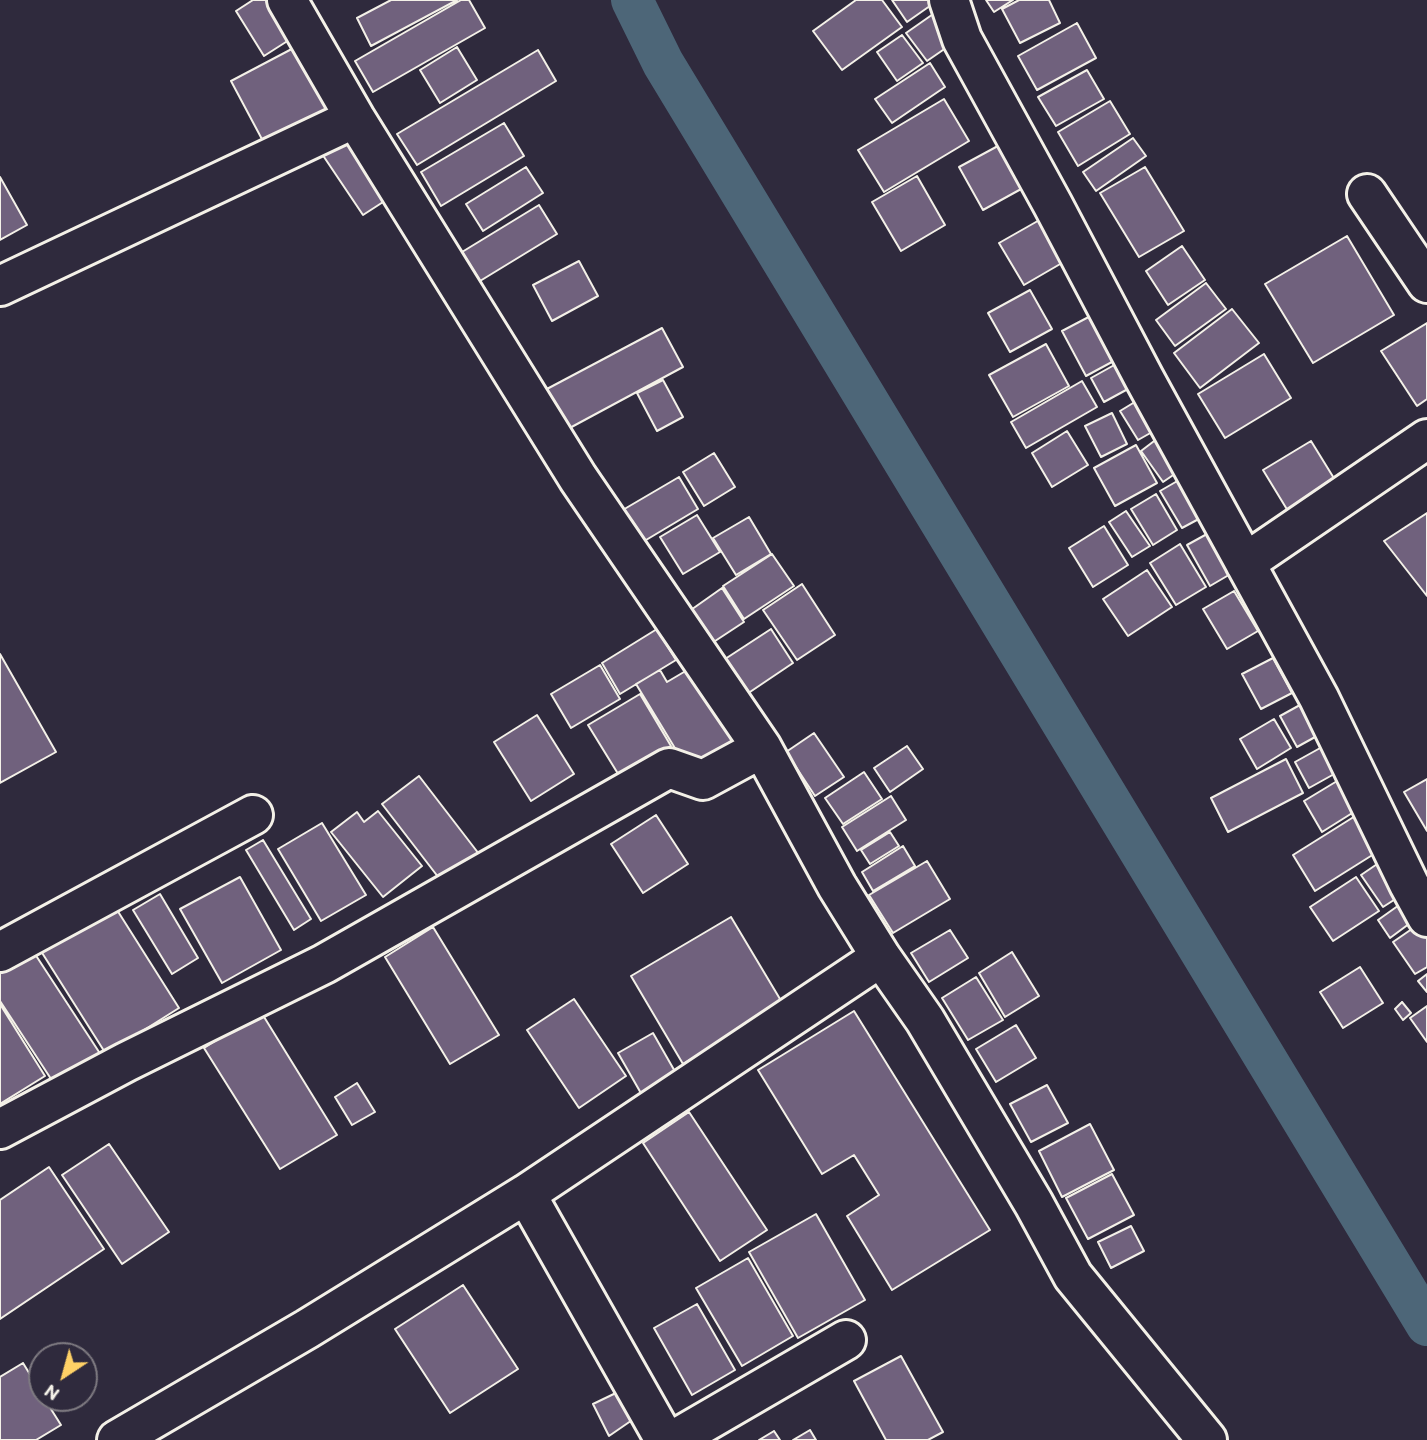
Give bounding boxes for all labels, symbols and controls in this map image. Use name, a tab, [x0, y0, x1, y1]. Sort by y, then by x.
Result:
north arrow	[28, 1342, 98, 1412]
text: N	[40, 1380, 63, 1406]

